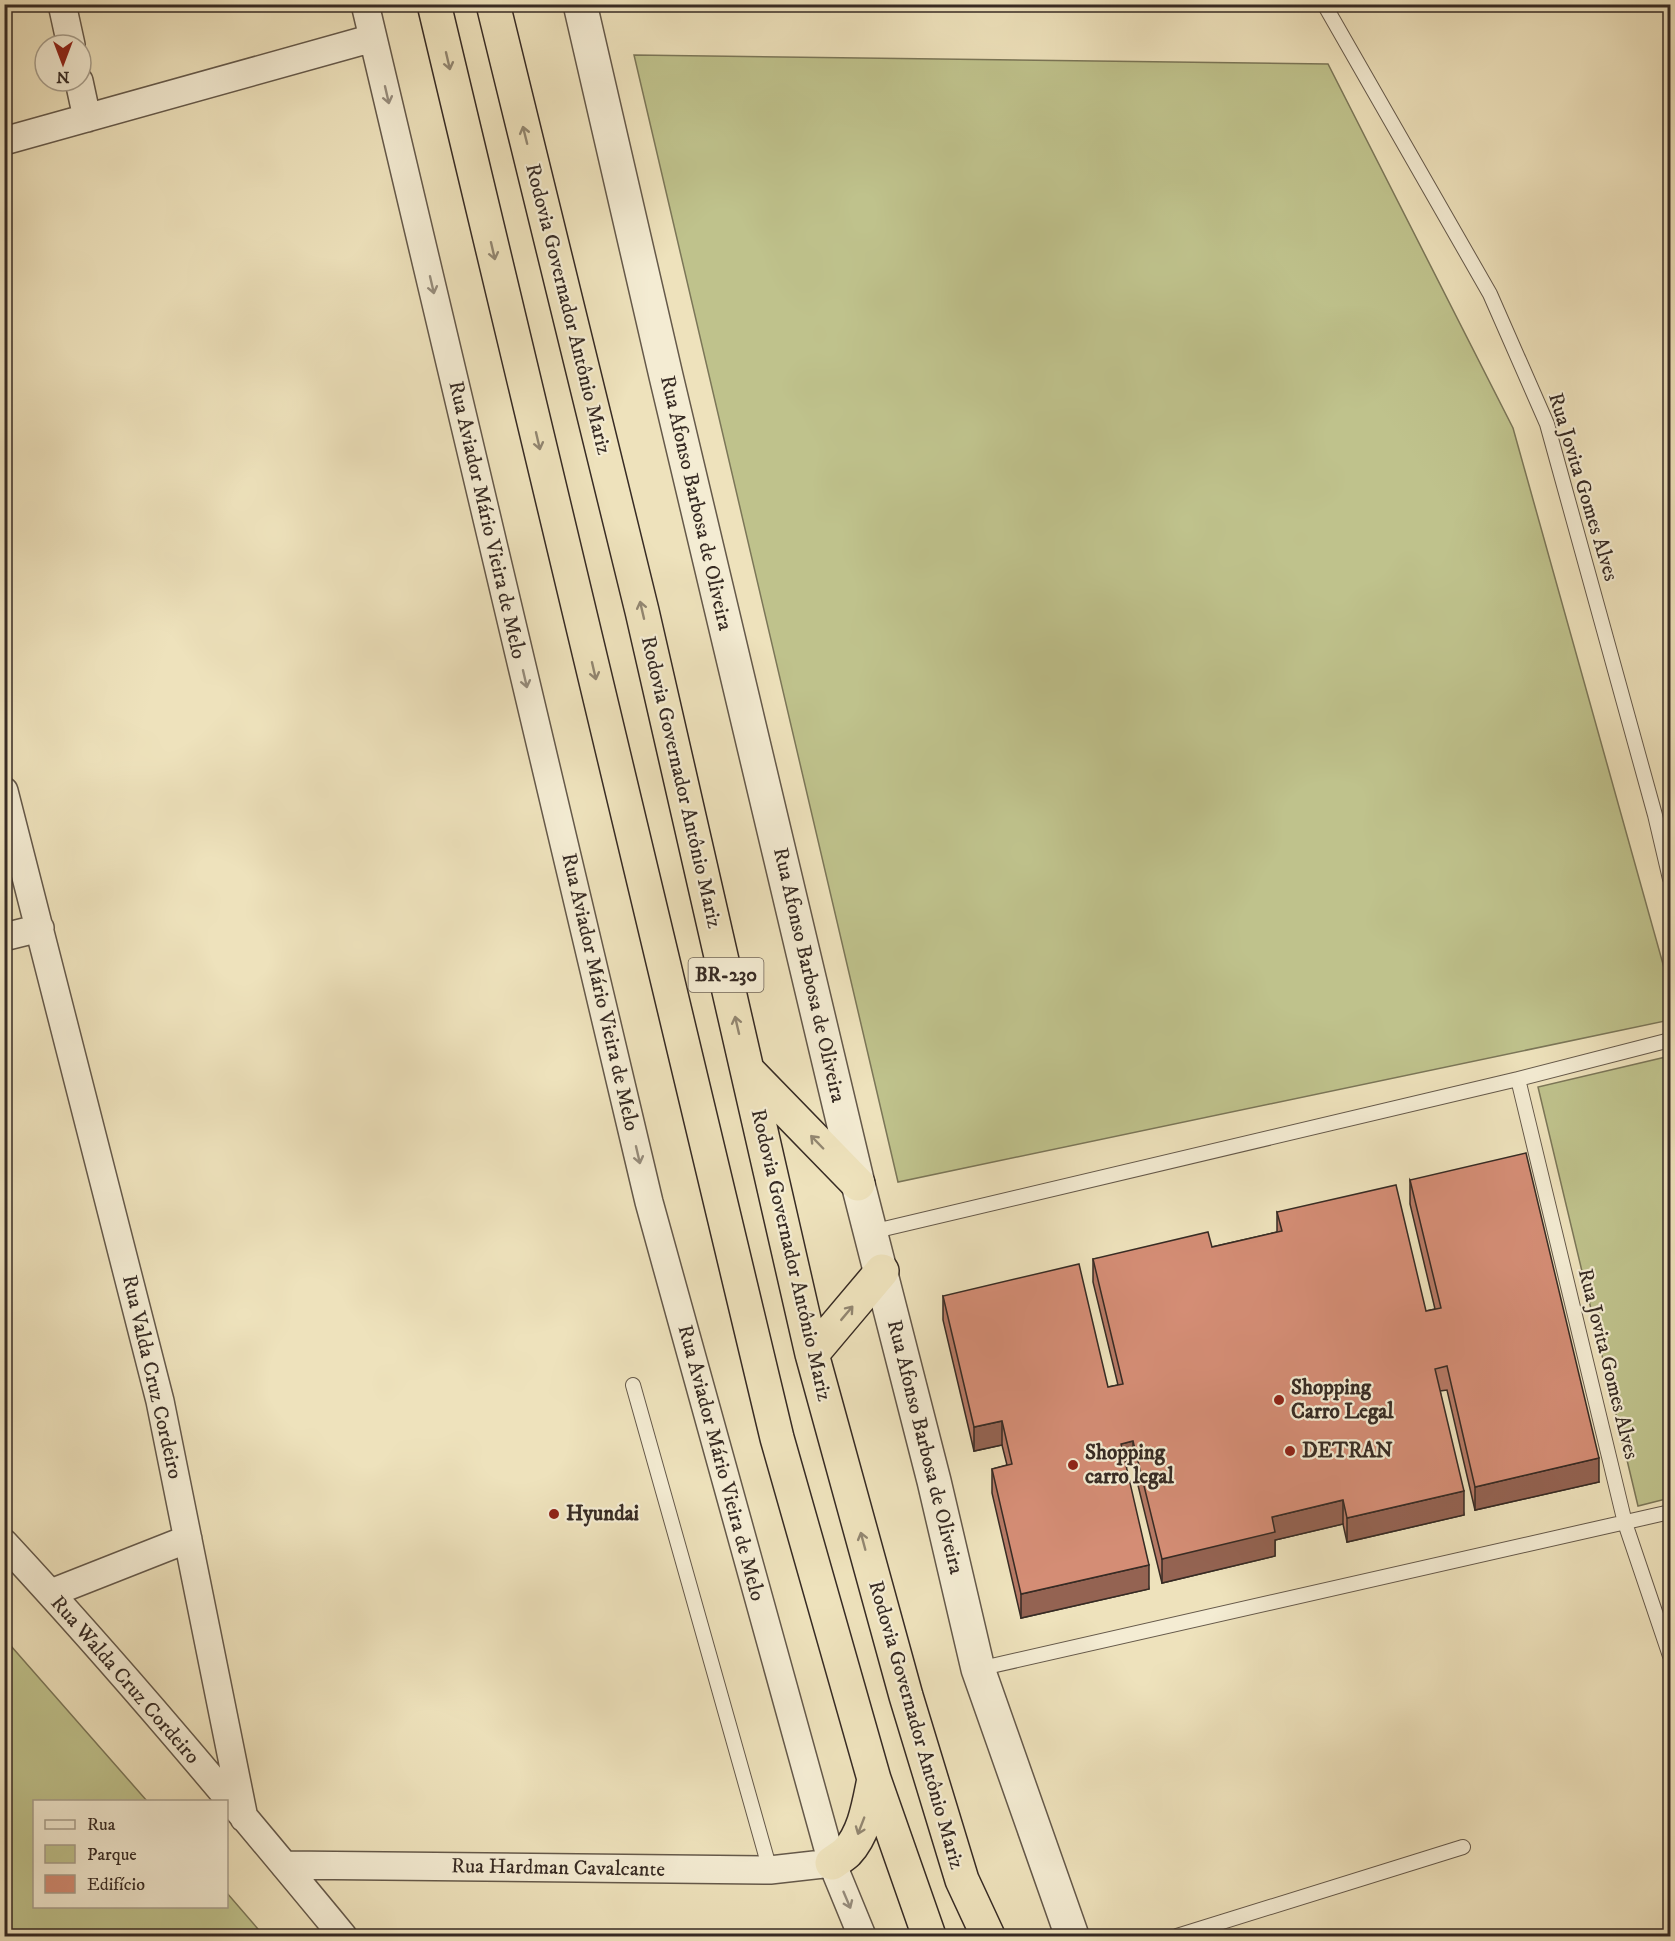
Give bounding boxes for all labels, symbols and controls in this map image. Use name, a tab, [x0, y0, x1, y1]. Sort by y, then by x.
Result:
north arrow	[33, 33, 93, 93]
one-way arrow	[442, 52, 454, 71]
text: N	[56, 67, 70, 87]
one-way arrow	[381, 86, 393, 105]
one-way arrow	[519, 126, 531, 145]
street label: Rodovia Governador Antônio Mariz	[519, 161, 617, 457]
one-way arrow	[487, 241, 499, 260]
one-way arrow	[426, 275, 438, 294]
street label: Rua Afonso Barbosa de Oliveira	[654, 373, 738, 633]
street label: Rua Aviador Mário Vieira de Melo	[442, 378, 532, 662]
street label: Rua Jovita Gomes Alves	[1542, 390, 1624, 584]
one-way arrow	[533, 431, 545, 450]
one-way arrow	[635, 601, 647, 620]
street label: Rodovia Governador Antônio Mariz	[635, 633, 727, 931]
one-way arrow	[588, 661, 600, 680]
one-way arrow	[520, 669, 532, 688]
street label: Rua Afonso Barbosa de Oliveira	[767, 845, 851, 1105]
street label: Rua Aviador Mário Vieira de Melo	[555, 850, 645, 1134]
road number: BR-230	[688, 958, 764, 992]
one-way arrow	[731, 1016, 743, 1035]
street label: Rodovia Governador Antônio Mariz	[745, 1106, 837, 1404]
one-way arrow	[810, 1134, 825, 1149]
one-way arrow	[633, 1145, 645, 1164]
street label: Rua Jovita Gomes Alves	[1572, 1266, 1644, 1462]
street label: Rua Valda Cruz Cordeiro	[116, 1272, 188, 1482]
one-way arrow	[840, 1306, 854, 1321]
street label: Rua Afonso Barbosa de Oliveira	[881, 1317, 969, 1577]
street label: Rua Aviador Mário Vieira de Melo	[672, 1322, 770, 1604]
place label: Shopping Carro Legal	[1291, 1375, 1394, 1425]
marker: Shopping Carro Legal	[1272, 1393, 1286, 1407]
place label: DETRAN	[1302, 1438, 1393, 1464]
place label: Shopping carro legal	[1085, 1440, 1174, 1490]
marker: DETRAN	[1283, 1444, 1297, 1458]
marker: Shopping carro legal	[1066, 1458, 1080, 1472]
place label: Hyundai	[566, 1501, 640, 1527]
marker: Hyundai	[547, 1507, 561, 1521]
one-way arrow	[857, 1532, 868, 1551]
street label: Rodovia Governador Antônio Mariz	[862, 1578, 970, 1872]
street label: Rua Walda Cruz Cordeiro	[45, 1591, 205, 1769]
legend	[33, 1800, 228, 1908]
text: Rua	[87, 1814, 116, 1836]
one-way arrow	[855, 1816, 866, 1835]
text: Parque	[87, 1844, 137, 1866]
street label: Rua Hardman Cavalcante	[451, 1853, 665, 1883]
text: Edifício	[87, 1874, 145, 1896]
one-way arrow	[842, 1890, 853, 1909]

